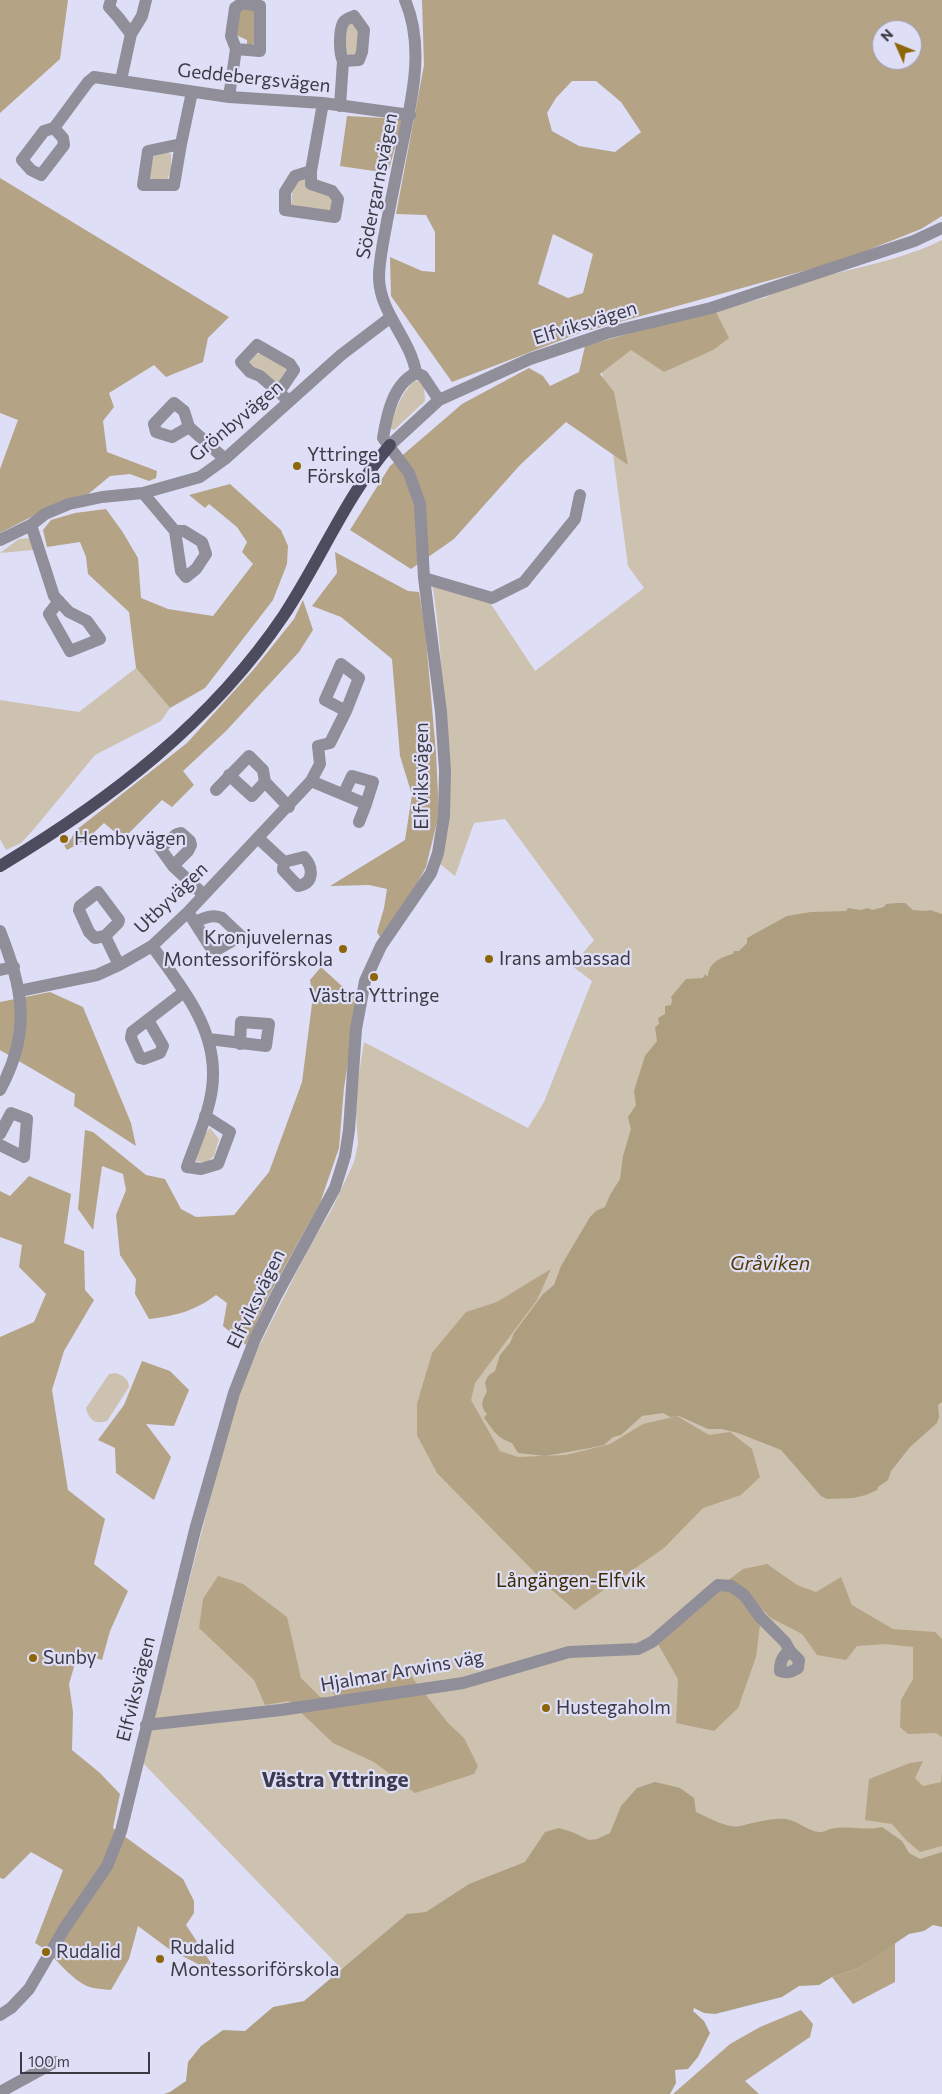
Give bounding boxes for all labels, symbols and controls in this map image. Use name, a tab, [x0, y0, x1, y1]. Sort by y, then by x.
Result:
north arrow	[872, 20, 922, 70]
text: N	[877, 25, 896, 45]
street label: Geddebergsvägen	[176, 59, 332, 97]
street label: Södergarnsvägen	[352, 111, 402, 261]
street label: Elfviksvägen	[530, 296, 640, 350]
street label: Grönbyvägen	[185, 375, 287, 467]
place label: Yttringe Förskola	[307, 444, 381, 488]
marker: Yttringe Förskola	[291, 460, 303, 472]
street label: Elfviksvägen	[411, 722, 433, 830]
place label: Hembyvägen	[74, 828, 186, 850]
marker: Hembyvägen	[58, 833, 70, 845]
street label: Utbyvägen	[130, 858, 212, 938]
place label: Kronjuvelernas Montessoriförskola	[164, 927, 333, 971]
marker: Kronjuvelernas Montessoriförskola	[337, 943, 349, 955]
place label: Irans ambassad	[499, 948, 631, 970]
marker: Irans ambassad	[483, 953, 495, 965]
marker: Västra Yttringe	[368, 971, 380, 983]
place label: Västra Yttringe	[309, 985, 439, 1007]
street label: Elfviksvägen	[222, 1246, 290, 1352]
water label: Gråviken	[730, 1251, 810, 1275]
park label: Långängen-Elfvik	[496, 1570, 646, 1592]
street label: Elfviksvägen	[112, 1634, 160, 1744]
street label: Hjalmar Arwins väg	[319, 1645, 485, 1697]
place label: Sunby	[43, 1647, 96, 1669]
marker: Sunby	[27, 1652, 39, 1664]
place label: Hustegaholm	[556, 1697, 671, 1719]
marker: Hustegaholm	[540, 1702, 552, 1714]
district label: Västra Yttringe	[261, 1767, 409, 1793]
place label: Rudalid Montessoriförskola	[170, 1937, 339, 1981]
place label: Rudalid	[56, 1941, 121, 1963]
marker: Rudalid	[40, 1946, 52, 1958]
marker: Rudalid Montessoriförskola	[154, 1953, 166, 1965]
scale bar	[22, 2042, 152, 2074]
text: 100 m	[28, 2052, 70, 2070]

